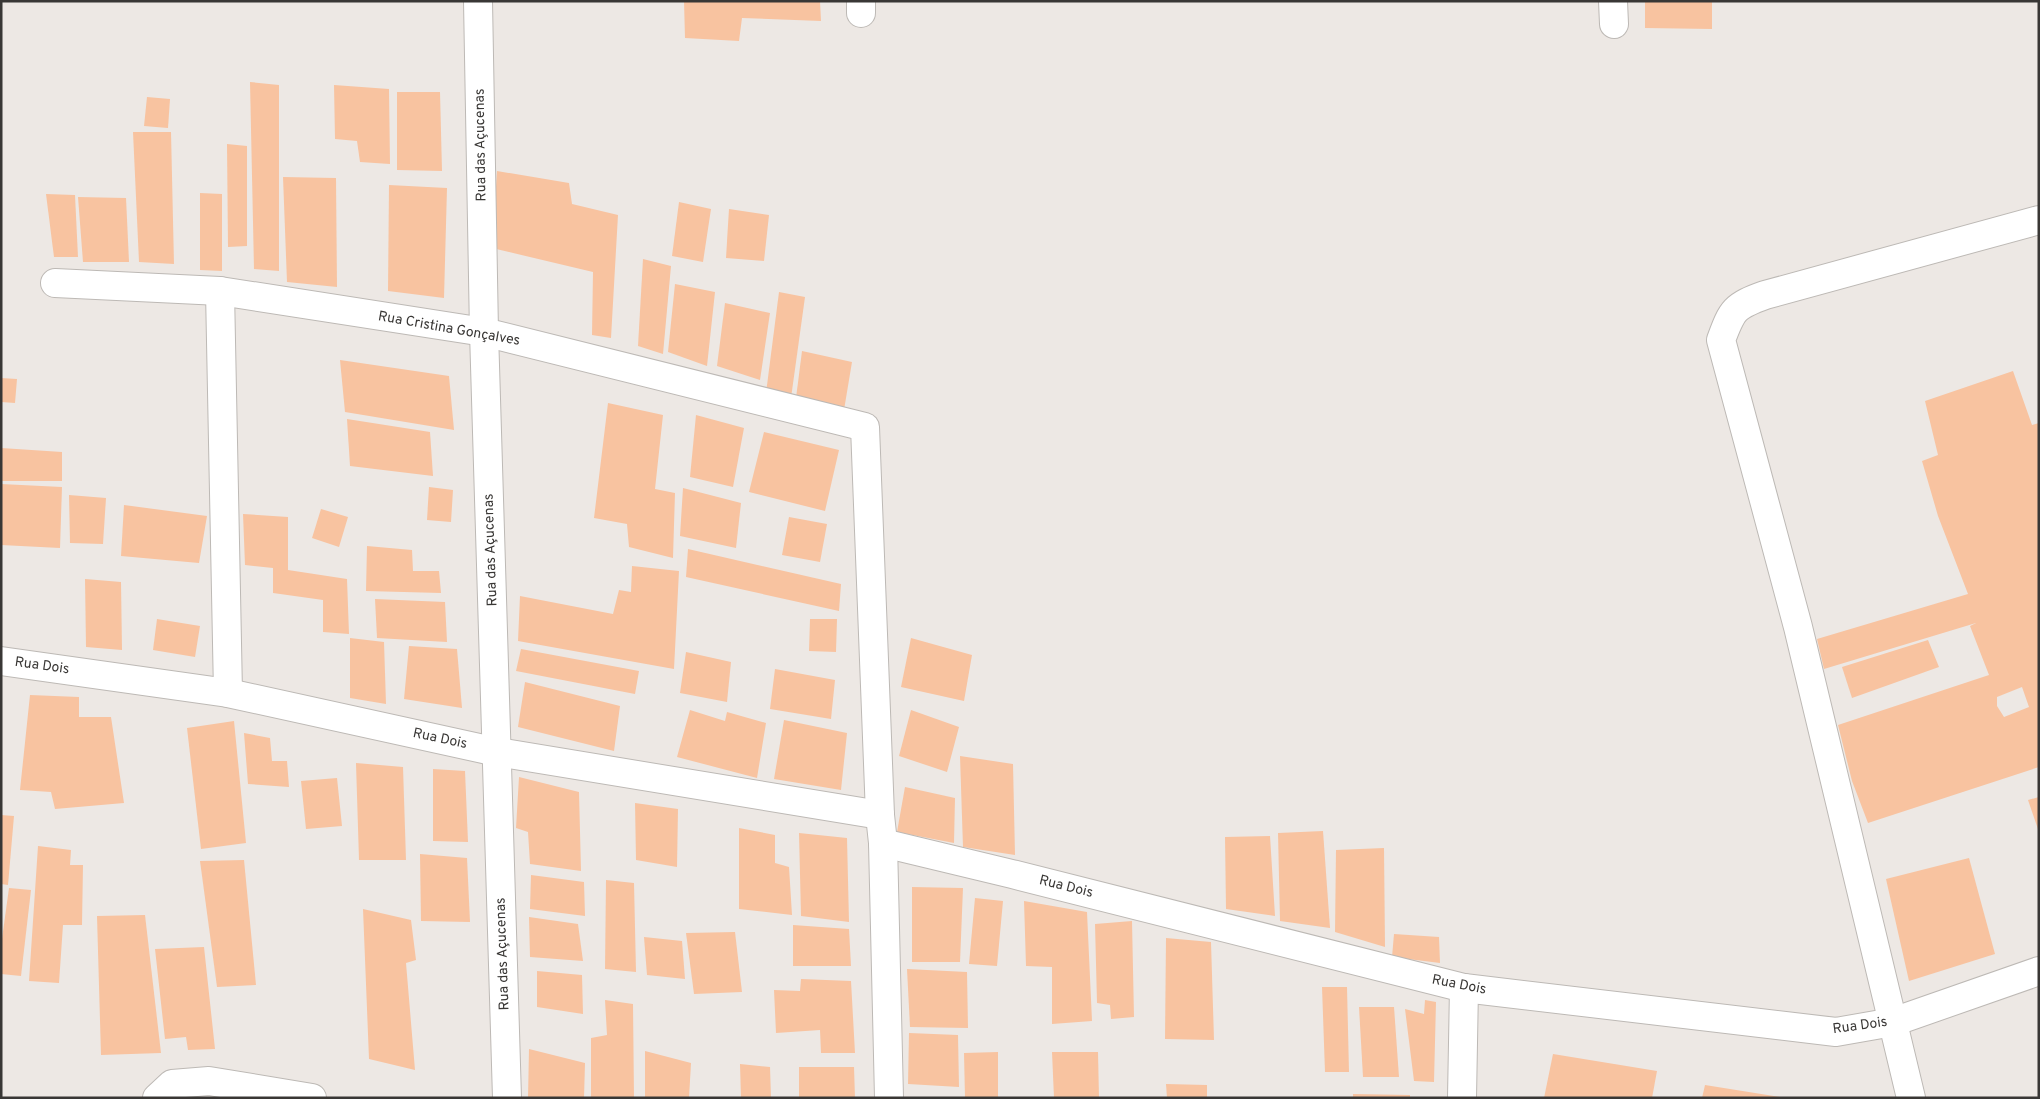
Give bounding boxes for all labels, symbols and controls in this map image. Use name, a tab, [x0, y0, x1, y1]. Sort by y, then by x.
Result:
street label: Rua das Açucenas	[472, 88, 490, 202]
street label: Rua Cristina Gonçalves	[377, 308, 521, 350]
street label: Rua das Açucenas	[481, 493, 501, 607]
street label: Rua Dois	[14, 654, 70, 678]
street label: Rua Dois	[411, 725, 469, 753]
street label: Rua Dois	[1037, 872, 1095, 902]
street label: Rua das Açucenas	[493, 897, 513, 1011]
street label: Rua Dois	[1430, 971, 1488, 999]
street label: Rua Dois	[1832, 1014, 1888, 1038]

